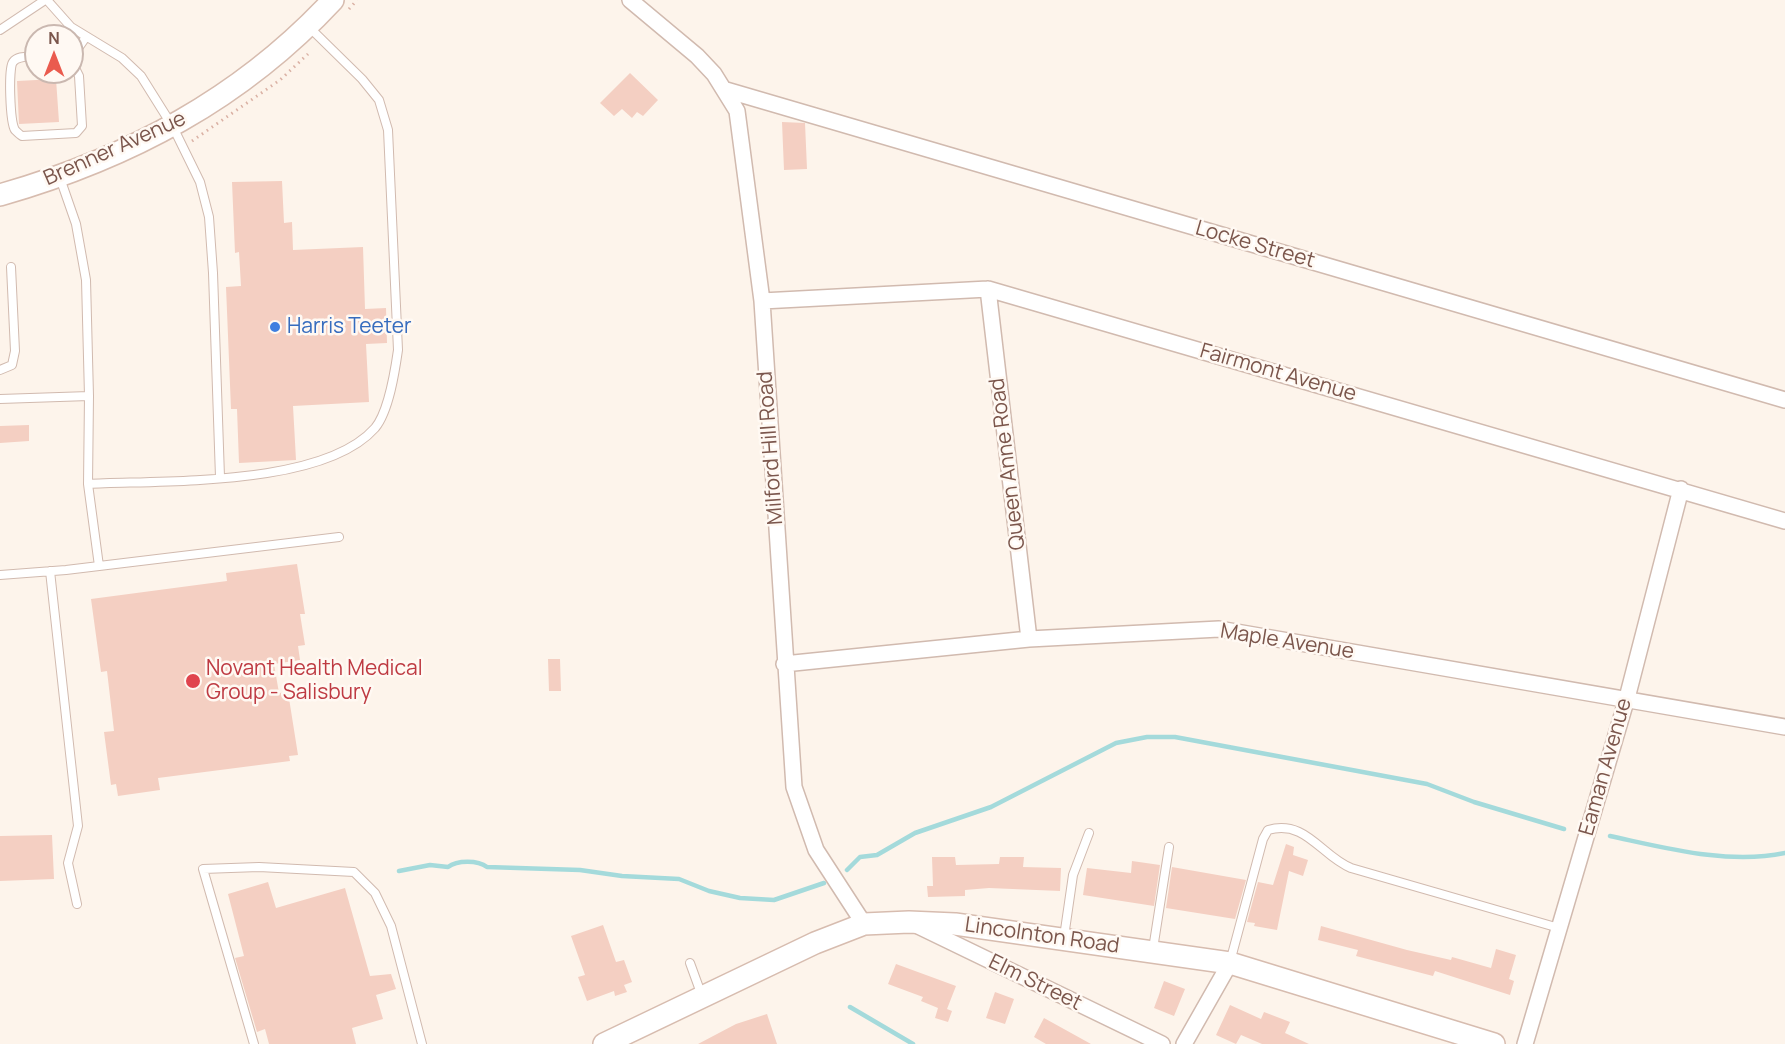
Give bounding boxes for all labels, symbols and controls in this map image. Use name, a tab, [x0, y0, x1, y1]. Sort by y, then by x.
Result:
north arrow	[24, 24, 84, 84]
text: N	[48, 27, 60, 49]
street label: Brenner Avenue	[40, 106, 190, 192]
street label: Locke Street	[1192, 216, 1318, 274]
place label: Harris Teeter	[287, 314, 412, 340]
marker: Harris Teeter	[268, 320, 282, 334]
street label: Fairmont Avenue	[1197, 339, 1359, 407]
street label: Milford Hill Road	[753, 370, 789, 526]
street label: Queen Anne Road	[985, 377, 1031, 551]
street label: Maple Avenue	[1218, 619, 1356, 665]
place label: Novant Health Medical Group - Salisbury	[206, 656, 423, 706]
marker: Novant Health Medical Group - Salisbury	[184, 672, 202, 690]
street label: Eaman Avenue	[1574, 695, 1638, 839]
street label: Lincolnton Road	[963, 913, 1121, 959]
street label: Elm Street	[984, 950, 1086, 1016]

